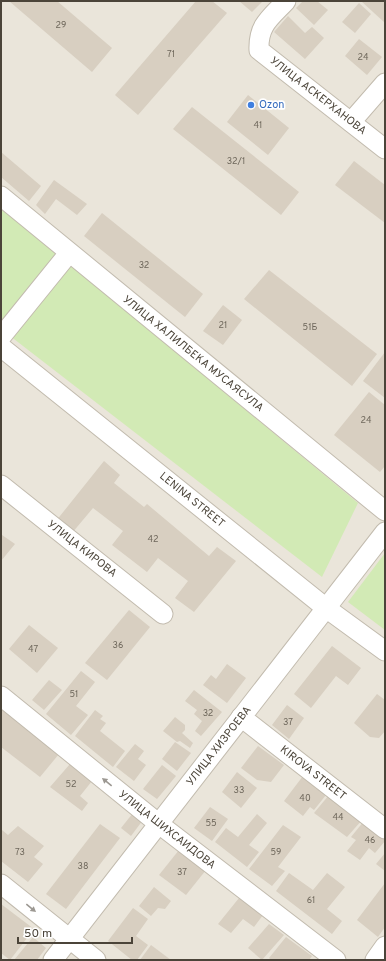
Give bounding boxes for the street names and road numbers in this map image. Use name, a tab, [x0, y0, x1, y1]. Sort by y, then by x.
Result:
street label: УЛИЦА АСКЕРХАНОВА	[267, 54, 369, 138]
street label: УЛИЦА ХАЛИЛБЕКА МУСАЯСУЛА	[120, 293, 266, 415]
street label: LENINA STREET	[156, 469, 228, 531]
street label: УЛИЦА КИРОВА	[44, 517, 120, 581]
street label: УЛИЦА ХИЗРОЕВА	[184, 703, 254, 789]
street label: KIROVA STREET	[277, 743, 349, 803]
street label: УЛИЦА ШИХСАИДОВА	[116, 788, 218, 872]

